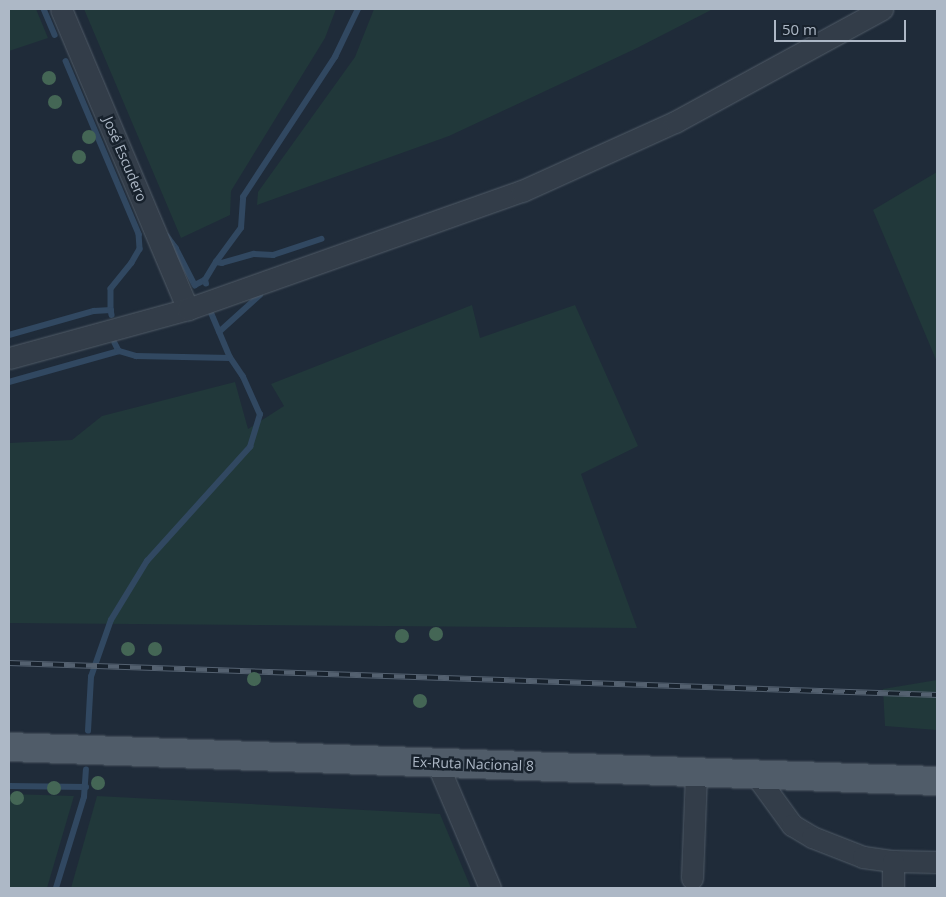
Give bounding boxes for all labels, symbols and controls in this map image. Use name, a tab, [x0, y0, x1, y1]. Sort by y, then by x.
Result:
scale bar	[776, 10, 908, 42]
text: 50 m	[782, 19, 817, 39]
street label: José Escudero	[100, 114, 150, 204]
street label: Ex-Ruta Nacional 8	[412, 753, 534, 775]

